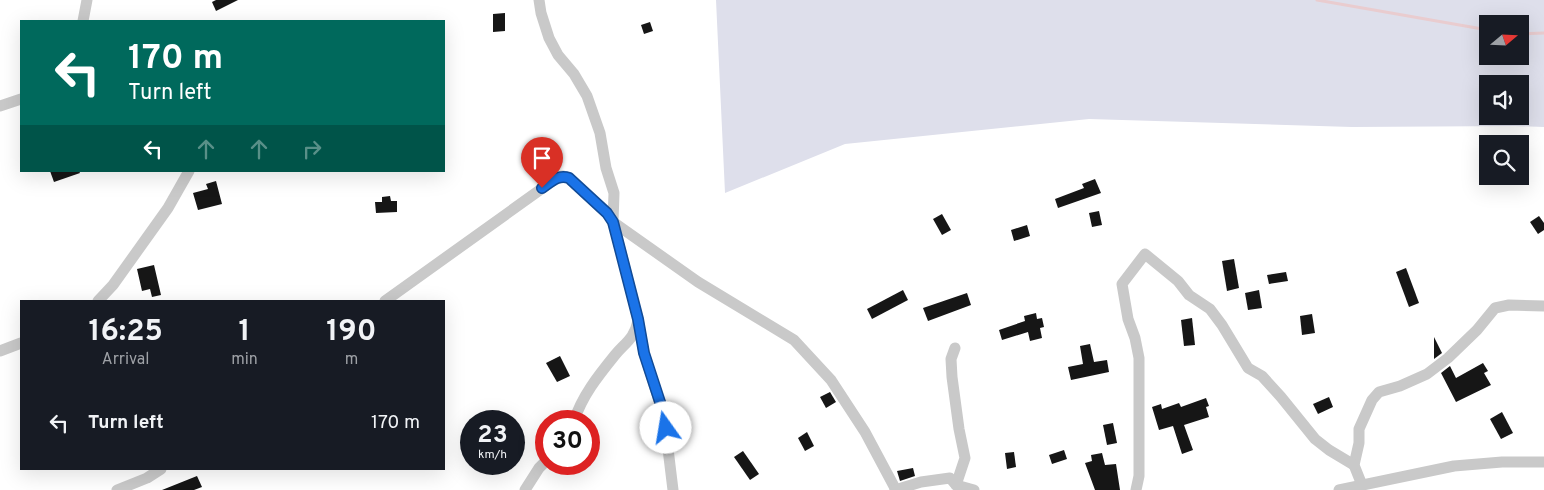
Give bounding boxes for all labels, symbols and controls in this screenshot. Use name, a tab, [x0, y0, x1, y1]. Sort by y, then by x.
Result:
north arrow	[1479, 15, 1529, 65]
map controls	[1479, 15, 1529, 185]
text: 170 m	[128, 37, 223, 81]
icon: left	[45, 40, 110, 105]
button: sound	[1479, 75, 1529, 125]
text: Turn left	[128, 80, 211, 107]
icon: left	[139, 135, 167, 163]
icon: ahead	[192, 135, 220, 163]
icon: ahead	[245, 135, 273, 163]
icon: right	[298, 135, 326, 163]
button: search	[1479, 135, 1529, 185]
pin	[521, 137, 563, 188]
icon: arrive	[528, 144, 556, 172]
text: 16:25	[88, 314, 163, 351]
text: 1	[239, 314, 251, 351]
text: 190	[326, 314, 377, 351]
text: Arrival	[102, 350, 149, 370]
text: min	[231, 350, 258, 370]
text: m	[345, 350, 358, 370]
position arrow	[639, 401, 691, 453]
icon: left	[45, 409, 73, 437]
speed limit sign: 30	[535, 410, 600, 475]
text: Turn left	[88, 411, 164, 435]
text: 170 m	[371, 411, 420, 435]
text: 23	[477, 420, 508, 452]
text: km/h	[478, 447, 507, 463]

